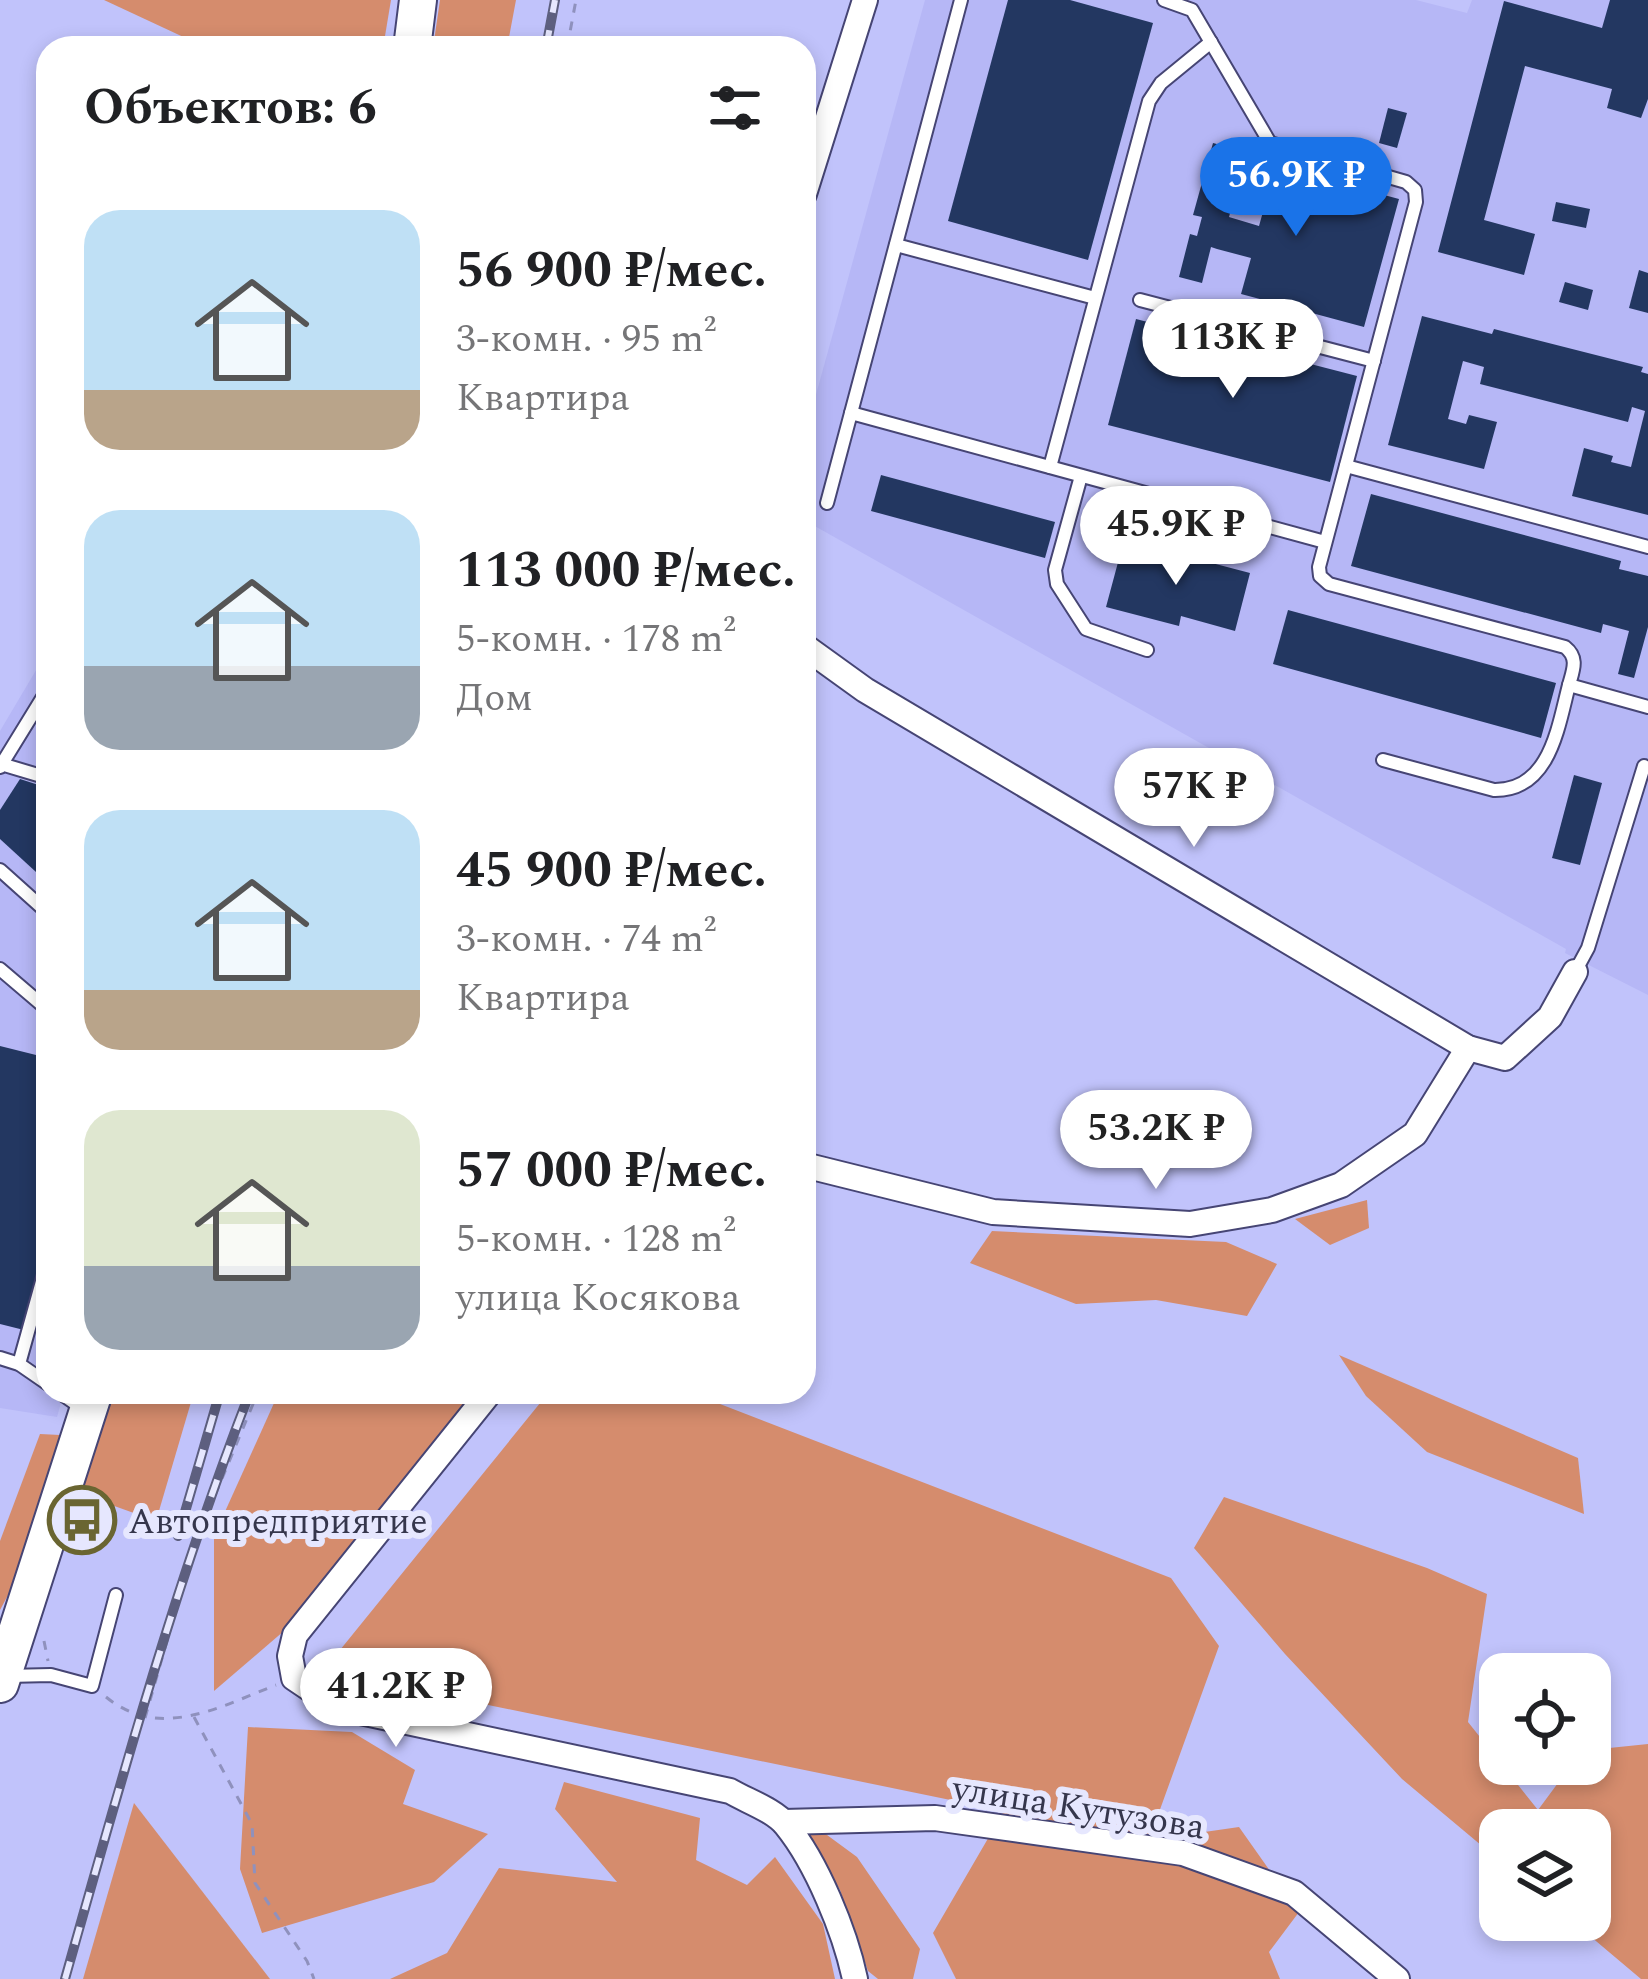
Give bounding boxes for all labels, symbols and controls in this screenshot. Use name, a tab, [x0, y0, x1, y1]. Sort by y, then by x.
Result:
text: Объектов: 6	[84, 69, 377, 147]
icon: filters	[702, 75, 768, 141]
pin: 56.9K ₽	[1185, 137, 1407, 239]
text: 56.9K ₽	[1227, 146, 1365, 205]
text: 56 900 ₽/мес.	[456, 232, 767, 310]
icon: home	[180, 258, 324, 402]
pin: 113K ₽	[1135, 299, 1331, 401]
text: 113K ₽	[1169, 308, 1297, 367]
text: 3-комн. · 95 m²	[456, 310, 716, 369]
text: Квартира	[456, 369, 630, 428]
pin: 45.9K ₽	[1065, 486, 1287, 588]
text: 45.9K ₽	[1107, 495, 1245, 554]
text: 113 000 ₽/мес.	[456, 532, 796, 610]
icon: home	[180, 558, 324, 702]
text: 5-комн. · 178 m²	[456, 610, 736, 669]
text: Дом	[456, 669, 533, 728]
pin: 57K ₽	[1110, 748, 1278, 850]
text: 57K ₽	[1141, 757, 1247, 816]
text: 45 900 ₽/мес.	[456, 832, 767, 910]
icon: home	[180, 858, 324, 1002]
text: 3-комн. · 74 m²	[456, 910, 716, 969]
text: Квартира	[456, 969, 630, 1028]
pin: 53.2K ₽	[1045, 1090, 1267, 1192]
text: 53.2K ₽	[1087, 1099, 1225, 1158]
text: 57 000 ₽/мес.	[456, 1132, 767, 1210]
icon: home	[180, 1158, 324, 1302]
text: 5-комн. · 128 m²	[456, 1210, 736, 1269]
text: улица Косякова	[456, 1269, 741, 1328]
bus stop icon: Автопредприятие	[47, 1485, 117, 1555]
place label: Автопредприятие	[128, 1495, 428, 1550]
pin: 41.2K ₽	[285, 1648, 507, 1750]
map controls	[1479, 1653, 1611, 1941]
button: locate	[1479, 1653, 1611, 1785]
text: 41.2K ₽	[327, 1657, 465, 1716]
street label: улица Кутузова	[947, 1761, 1209, 1856]
button: layers	[1479, 1809, 1611, 1941]

